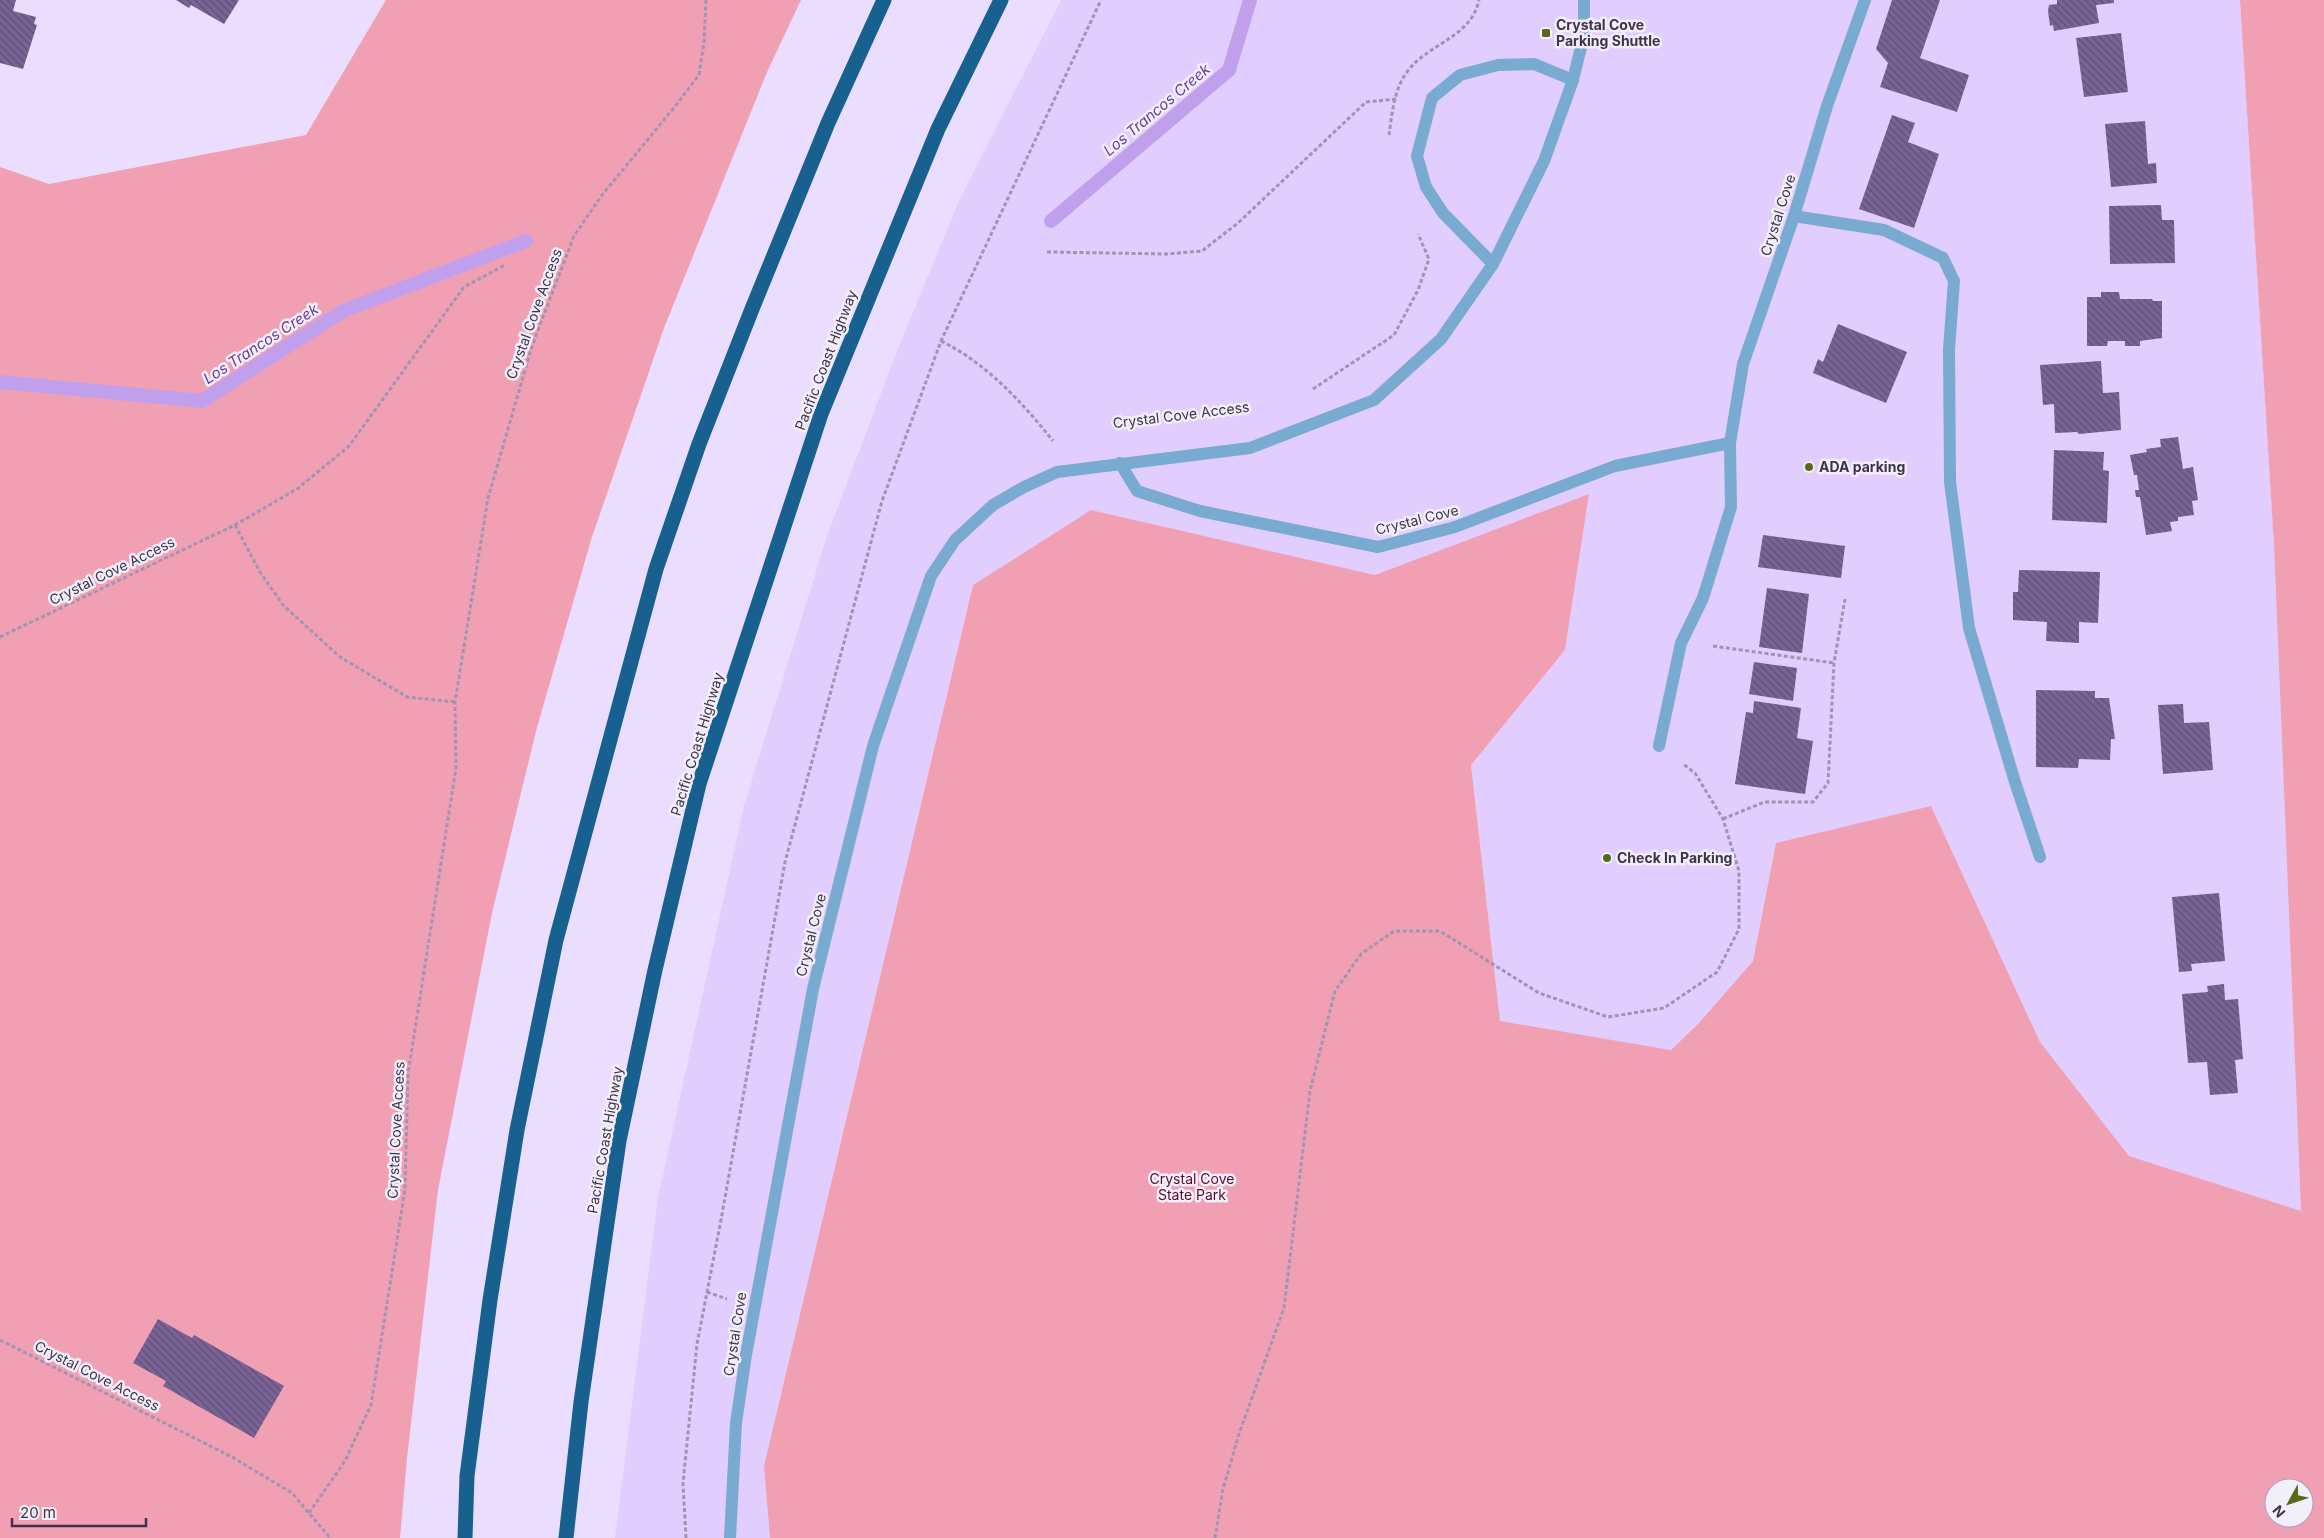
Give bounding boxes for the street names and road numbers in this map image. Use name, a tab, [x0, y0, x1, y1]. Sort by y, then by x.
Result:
street label: Crystal Cove	[1756, 172, 1799, 258]
street label: Crystal Cove Access	[502, 246, 565, 381]
street label: Pacific Coast Highway	[791, 287, 860, 432]
street label: Crystal Cove Access	[1112, 398, 1250, 431]
street label: Crystal Cove	[1374, 501, 1460, 538]
street label: Crystal Cove Access	[46, 533, 177, 608]
street label: Pacific Coast Highway	[667, 670, 726, 818]
street label: Crystal Cove	[792, 892, 829, 978]
street label: Crystal Cove Access	[383, 1061, 408, 1199]
street label: Pacific Coast Highway	[583, 1065, 626, 1215]
street label: Crystal Cove	[719, 1291, 750, 1377]
street label: Crystal Cove Access	[32, 1337, 162, 1414]

